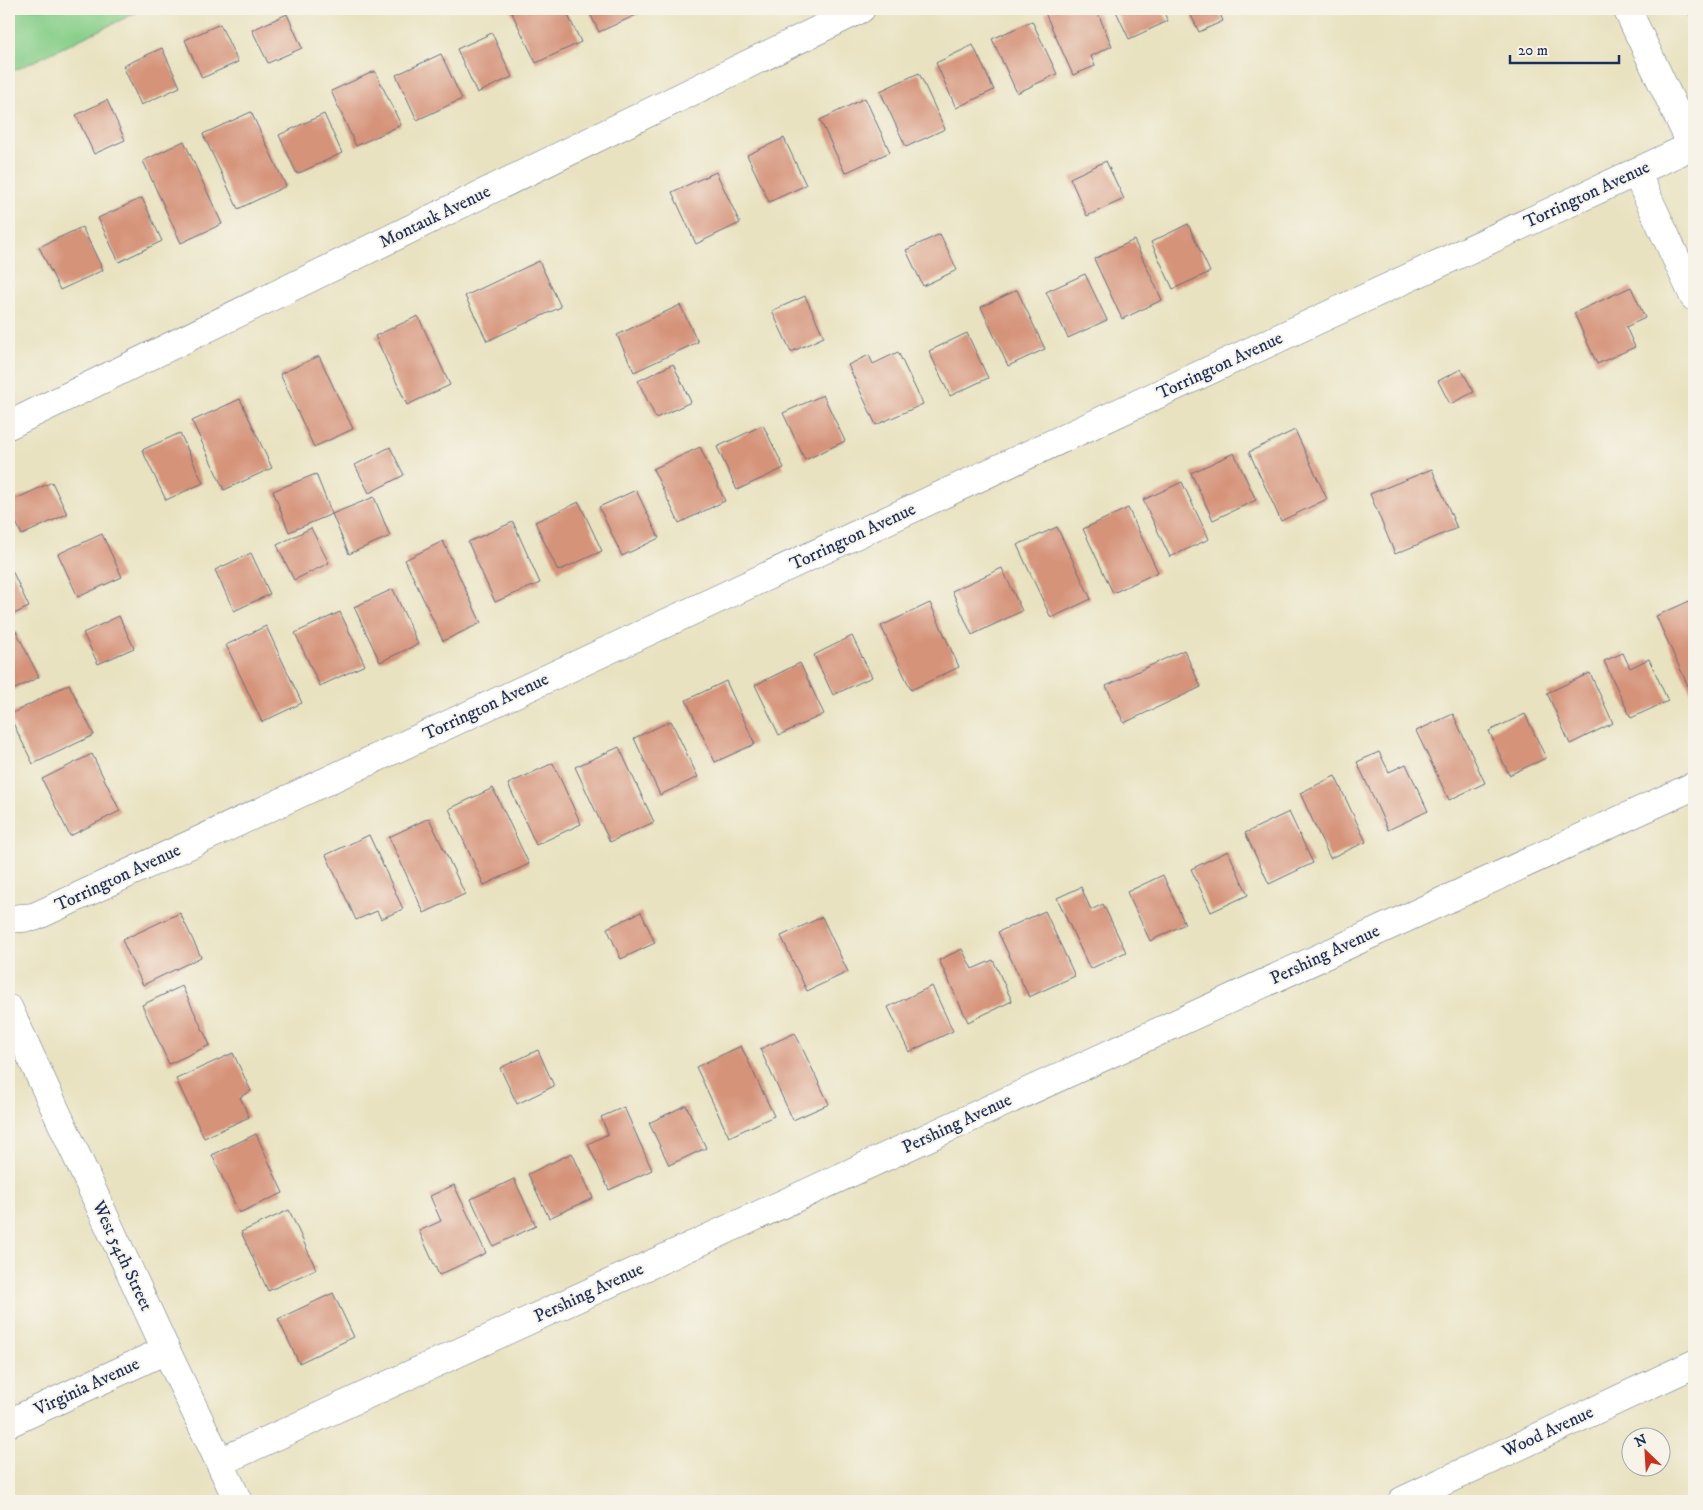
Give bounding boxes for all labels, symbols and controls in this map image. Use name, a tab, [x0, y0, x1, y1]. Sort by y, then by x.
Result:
scale bar	[1510, 32, 1619, 64]
text: 20 m	[1518, 41, 1548, 60]
street label: Torrington Avenue	[1521, 156, 1653, 234]
street label: Montauk Avenue	[376, 181, 494, 253]
street label: Torrington Avenue	[1154, 327, 1286, 405]
street label: Torrington Avenue	[787, 498, 919, 576]
street label: Torrington Avenue	[420, 668, 552, 746]
street label: Torrington Avenue	[52, 839, 184, 917]
street label: Pershing Avenue	[1267, 920, 1383, 990]
street label: Pershing Avenue	[899, 1089, 1015, 1159]
street label: West 54th Street	[87, 1197, 157, 1315]
street label: Pershing Avenue	[531, 1258, 647, 1328]
street label: Virginia Avenue	[30, 1353, 143, 1421]
street label: Wood Avenue	[1498, 1401, 1597, 1463]
north arrow	[1620, 1428, 1670, 1478]
text: N	[1632, 1430, 1650, 1452]

